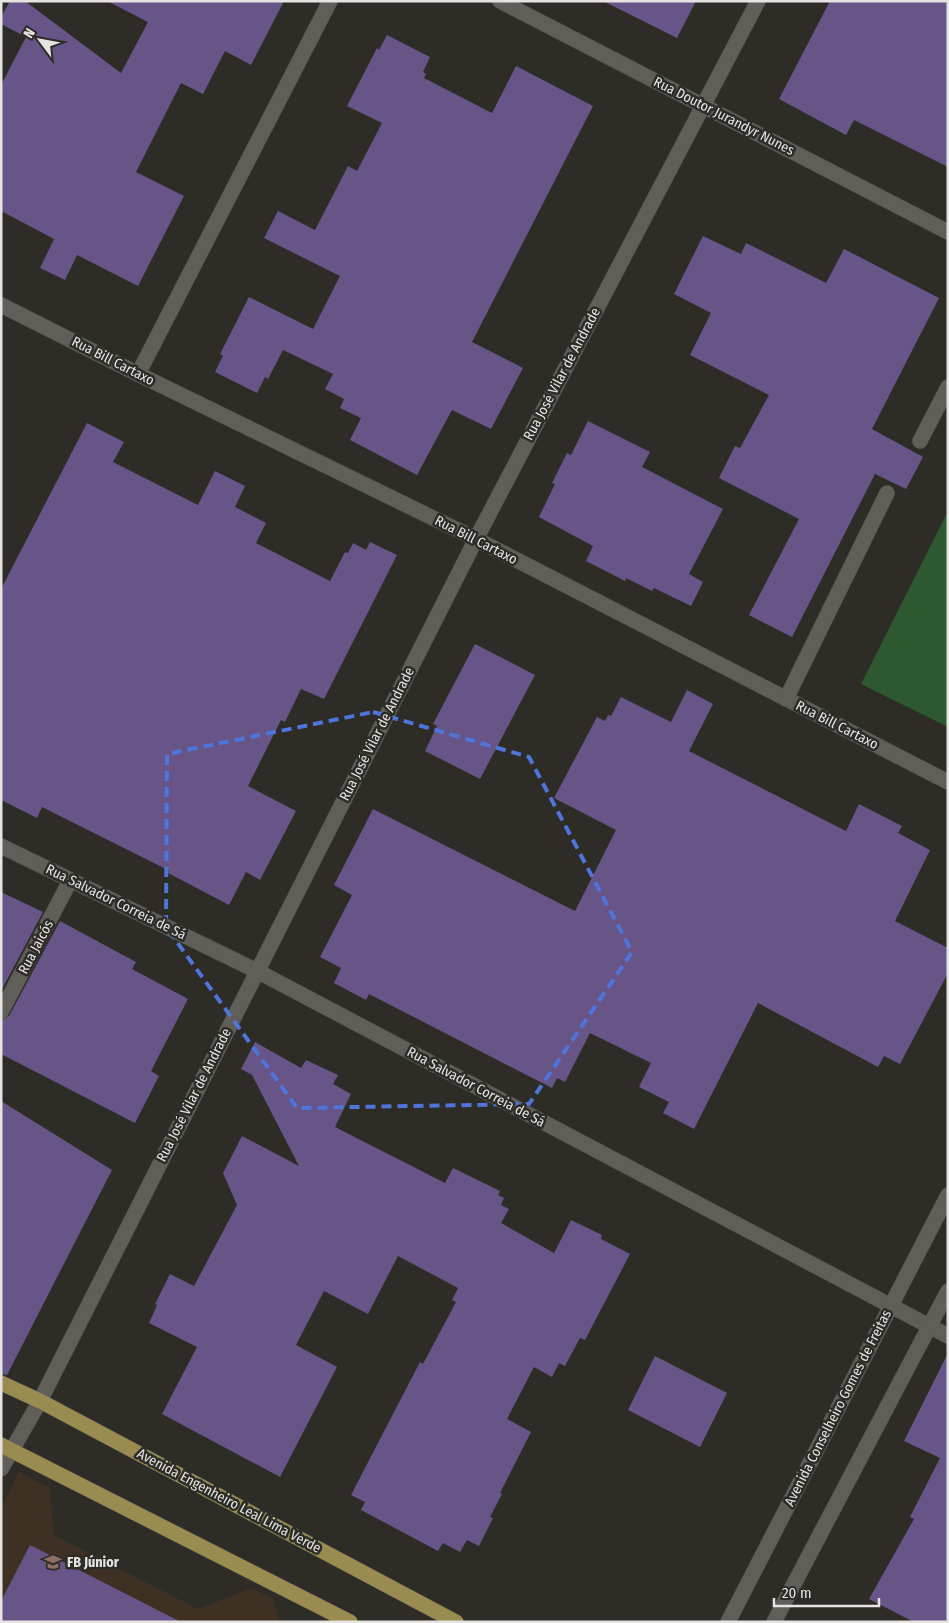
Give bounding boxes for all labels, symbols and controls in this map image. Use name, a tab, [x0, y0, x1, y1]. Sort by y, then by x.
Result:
north arrow	[15, 15, 65, 65]
text: N	[20, 25, 39, 41]
street label: Rua Doutor Jurandyr Nunes	[651, 73, 797, 159]
street label: Rua José Vilar de Andrade	[520, 305, 604, 443]
street label: Rua Bill Cartaxo	[69, 333, 157, 389]
street label: Rua Bill Cartaxo	[432, 512, 520, 568]
street label: Rua José Vilar de Andrade	[336, 664, 418, 804]
street label: Rua Bill Cartaxo	[793, 697, 881, 753]
street label: Rua Salvador Correia de Sá	[43, 861, 189, 943]
street label: Rua Jaicós	[15, 917, 57, 977]
street label: Rua José Vilar de Andrade	[153, 1025, 235, 1165]
street label: Rua Salvador Correia de Sá	[404, 1043, 548, 1131]
street label: Avenida Conselheiro Gomes de Freitas	[781, 1307, 895, 1509]
street label: Avenida Engenheiro Leal Lima Verde	[134, 1445, 324, 1557]
school or university icon: FB Júnior	[43, 1552, 63, 1572]
place label: FB Júnior	[67, 1554, 120, 1571]
scale bar	[774, 1576, 879, 1608]
text: 20 m	[782, 1584, 812, 1602]

